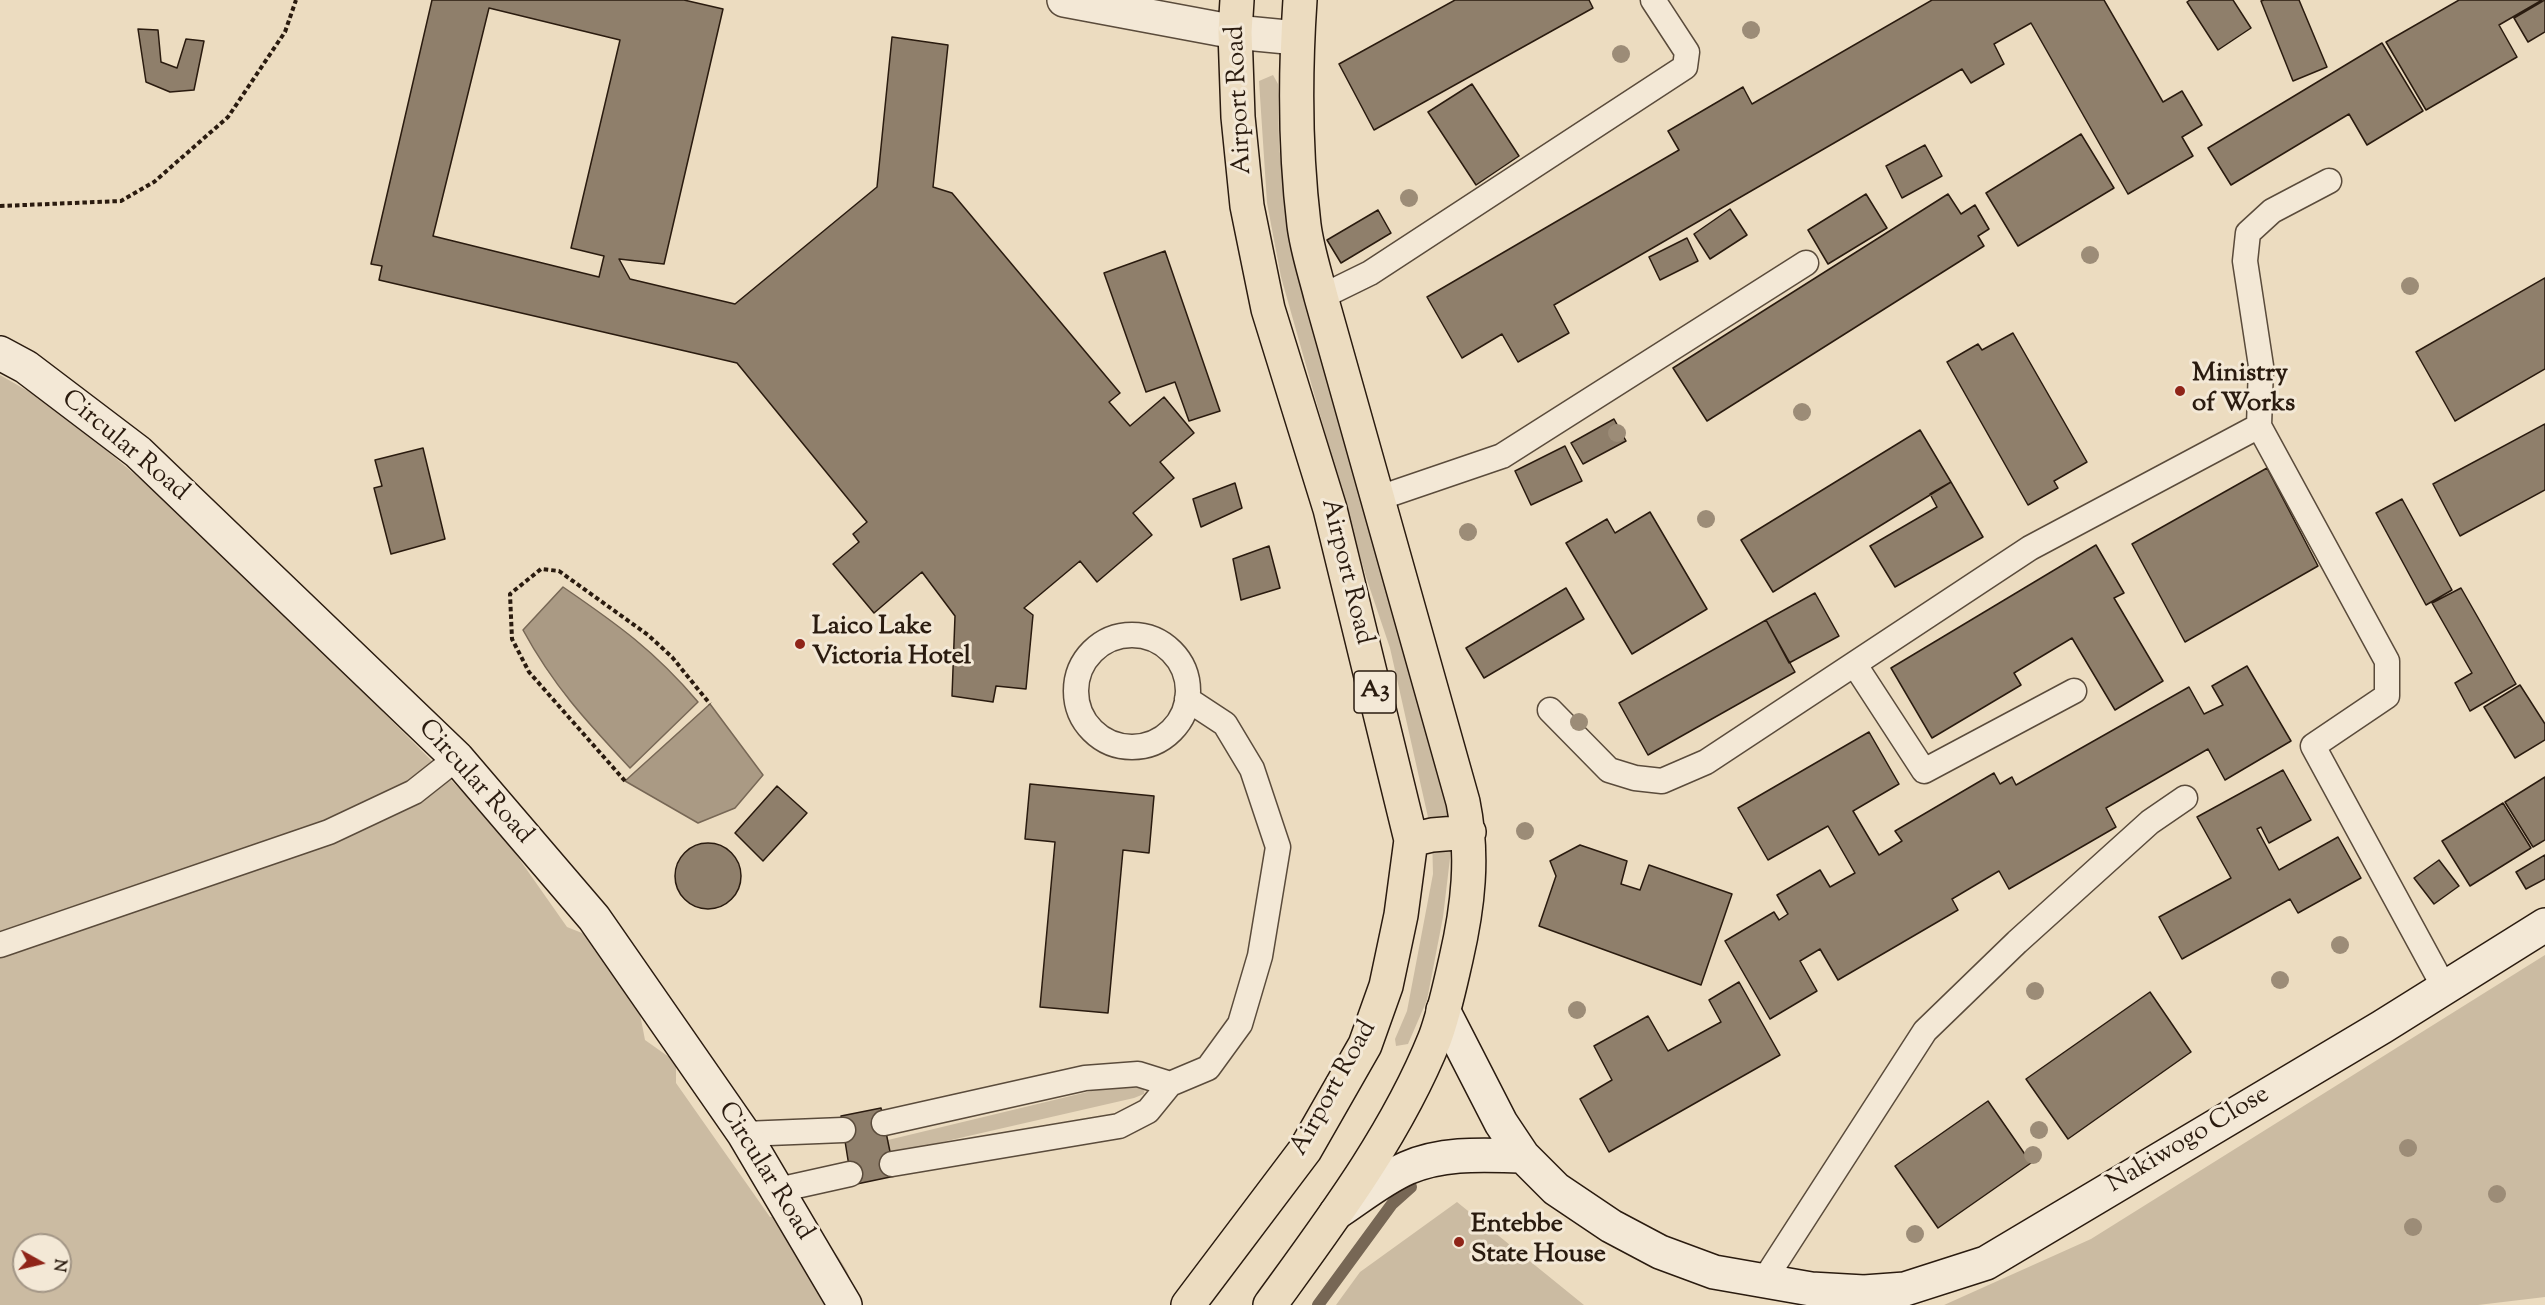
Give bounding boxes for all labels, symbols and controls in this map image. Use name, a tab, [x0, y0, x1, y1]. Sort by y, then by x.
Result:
street label: Airport Road	[1222, 25, 1260, 175]
place label: Ministry of Works	[2192, 360, 2295, 422]
marker: Ministry of Works	[2173, 384, 2187, 398]
street label: Circular Road	[54, 385, 194, 509]
street label: Airport Road	[1312, 496, 1378, 648]
place label: Laico Lake Victoria Hotel	[812, 613, 971, 674]
marker: Laico Lake Victoria Hotel	[793, 637, 807, 651]
road number: A3	[1354, 671, 1396, 713]
street label: Circular Road	[410, 714, 538, 852]
street label: Airport Road	[1285, 1016, 1385, 1162]
street label: Nakiwogo Close	[2102, 1080, 2276, 1202]
street label: Circular Road	[709, 1097, 819, 1247]
place label: Entebbe State House	[1471, 1211, 1606, 1272]
north arrow	[12, 1233, 72, 1293]
marker: Entebbe State House	[1452, 1235, 1466, 1249]
text: N	[46, 1257, 71, 1273]

